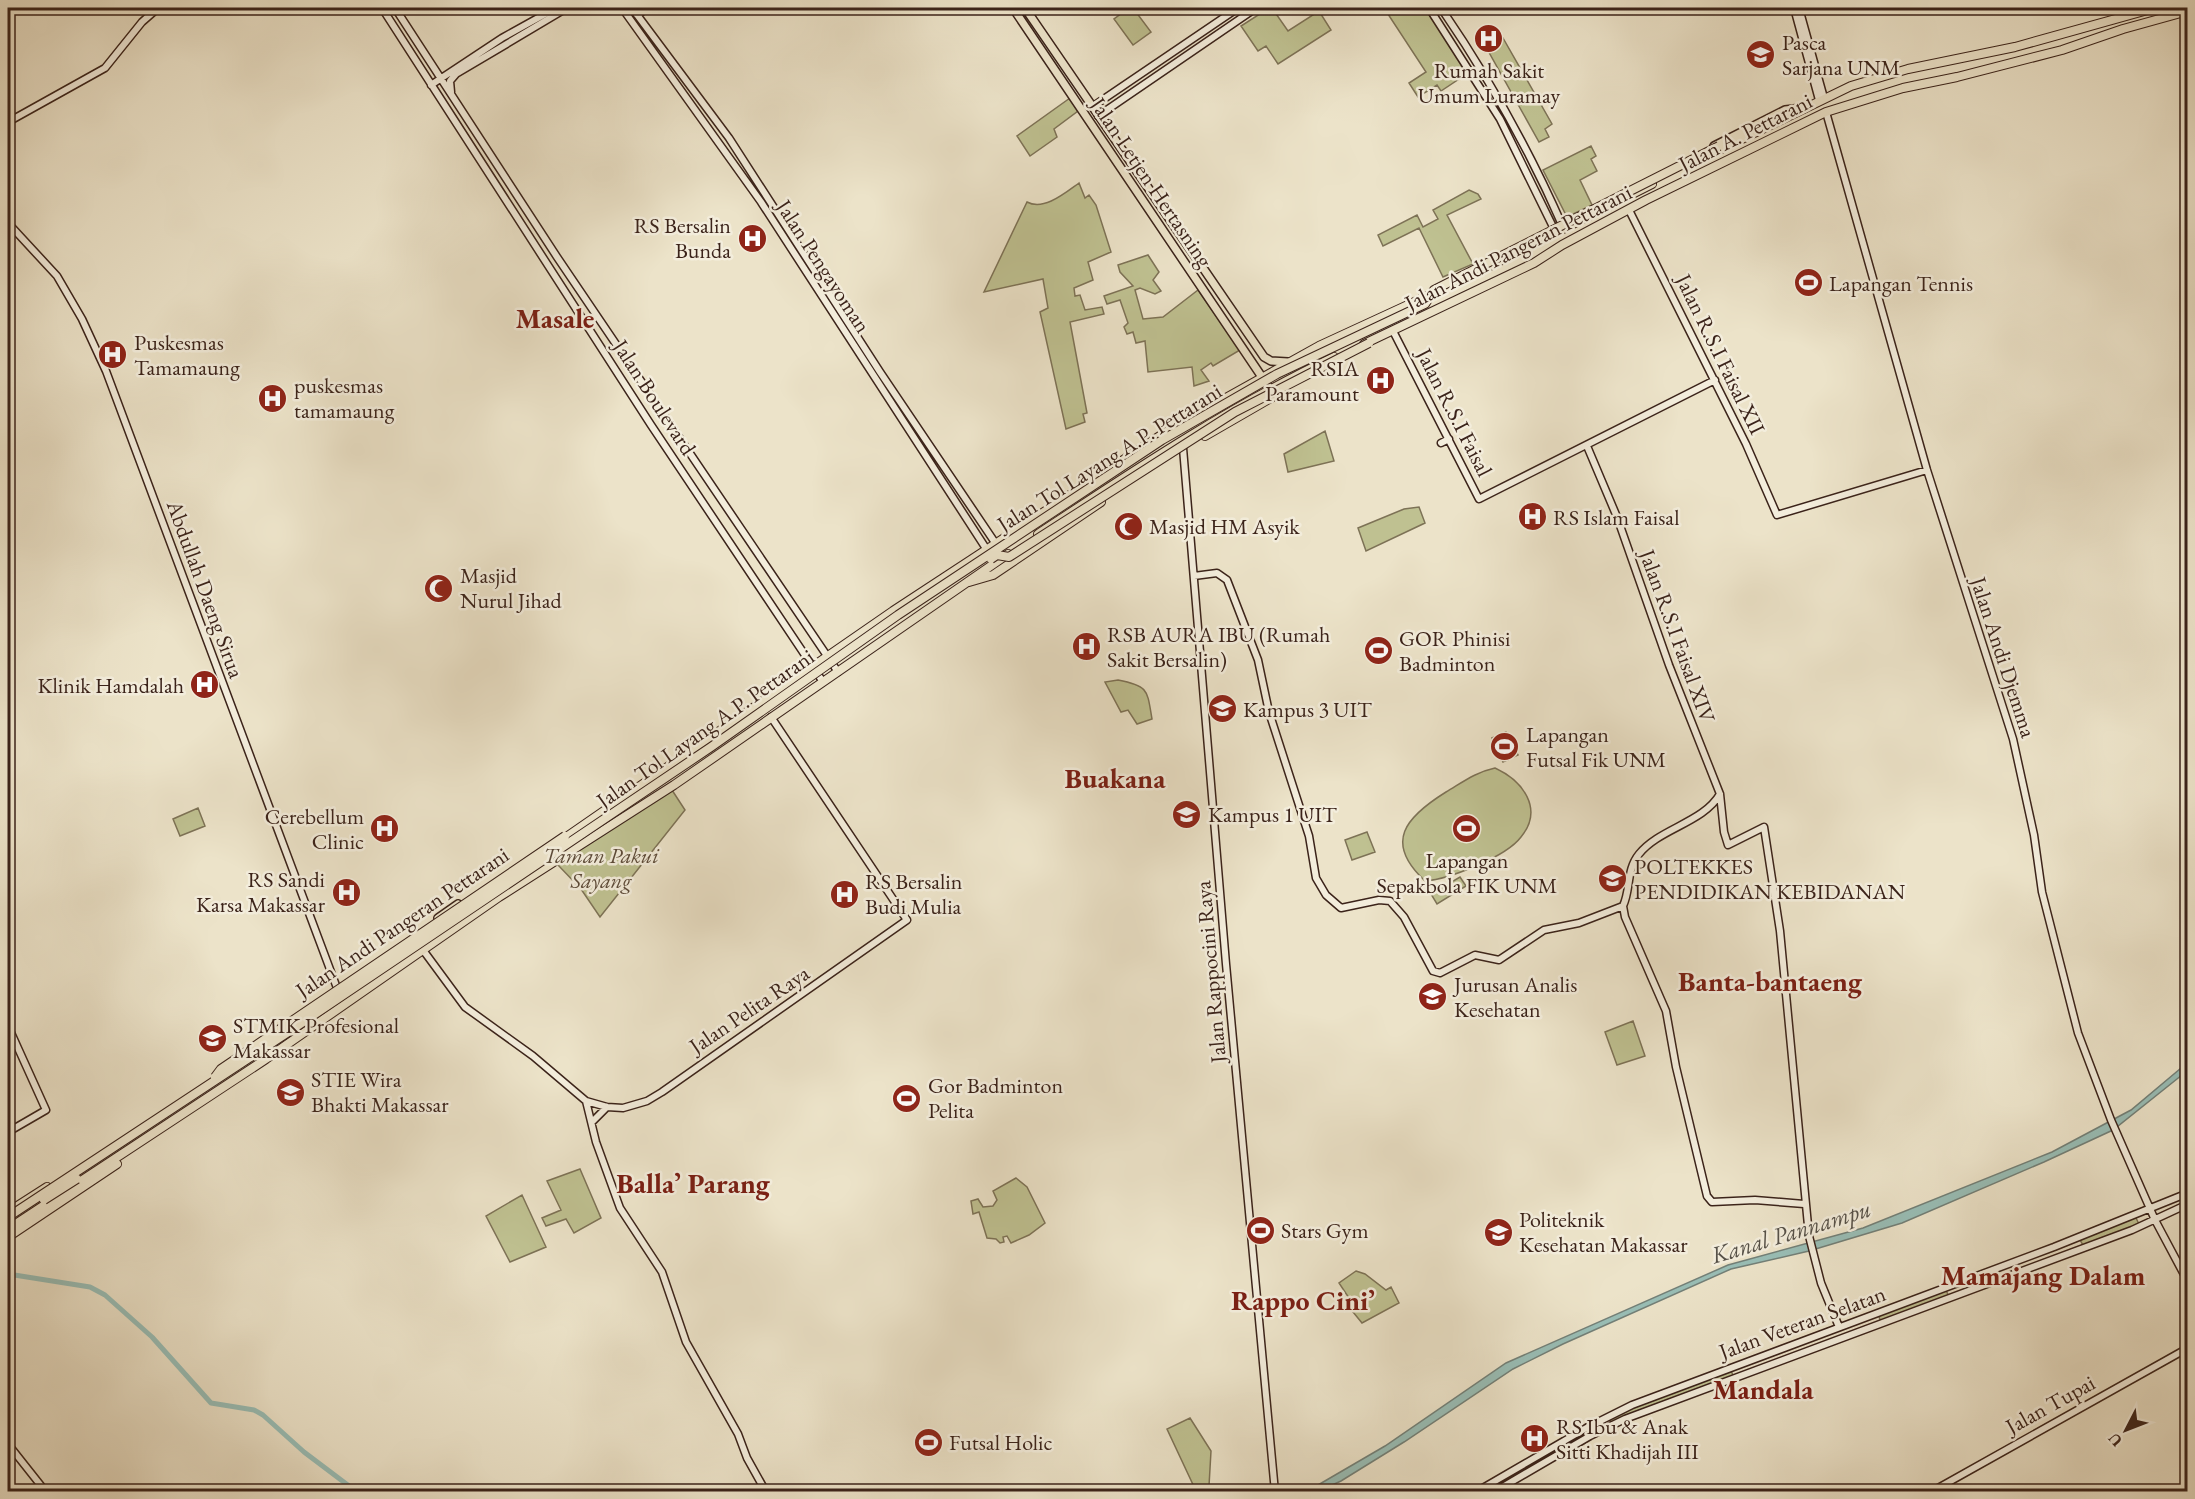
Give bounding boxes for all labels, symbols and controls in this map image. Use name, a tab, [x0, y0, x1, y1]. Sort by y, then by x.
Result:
hospital icon: Rumah Sakit Umum Luramay	[1473, 22, 1505, 54]
place label: Pasca Sarjana UNM	[1782, 28, 1901, 82]
school or university icon: Pasca Sarjana UNM	[1745, 39, 1777, 71]
place label: Rumah Sakit Umum Luramay	[1418, 56, 1561, 110]
street label: Jalan A. Pettarani	[1672, 86, 1817, 179]
street label: Jalan Letjen Hertasning	[1083, 90, 1219, 273]
street label: Jalan Andi Pangeran Pettarani	[1398, 178, 1637, 318]
street label: Jalan Pengayoman	[769, 192, 878, 339]
place label: RS Bersalin Bunda	[634, 211, 731, 265]
hospital icon: RS Bersalin Bunda	[736, 222, 768, 254]
street label: Jalan R.S.I Faisal XII	[1668, 267, 1772, 440]
sports icon: Lapangan Tennis	[1792, 267, 1824, 299]
place label: Lapangan Tennis	[1829, 269, 1973, 298]
district label: Masale	[516, 300, 594, 336]
place label: Puskesmas Tamamaung	[134, 328, 240, 382]
street label: Jalan Boulevard	[605, 332, 703, 461]
hospital icon: Puskesmas Tamamaung	[97, 339, 129, 371]
street label: Jalan R.S.I Faisal	[1409, 341, 1499, 481]
place label: RSIA Paramount	[1265, 354, 1360, 408]
hospital icon: RSIA Paramount	[1364, 365, 1396, 397]
place label: puskesmas tamamaung	[294, 371, 395, 425]
street label: Jalan Tol Layang A.P. Pettarani	[990, 376, 1227, 540]
hospital icon: puskesmas tamamaung	[257, 382, 289, 414]
street label: Abdullah Daeng Sirua	[160, 495, 251, 682]
hospital icon: RS Islam Faisal	[1516, 501, 1548, 533]
place label: RS Islam Faisal	[1553, 503, 1679, 532]
mosque icon: Masjid HM Asyik	[1112, 510, 1144, 542]
place label: Masjid HM Asyik	[1149, 512, 1300, 541]
street label: Jalan R.S.I Faisal XIV	[1632, 544, 1722, 727]
place label: Masjid Nurul Jihad	[460, 561, 563, 615]
street label: Jalan Andi Djemma	[1963, 571, 2043, 741]
mosque icon: Masjid Nurul Jihad	[423, 572, 455, 604]
place label: RSB AURA IBU (Rumah Sakit Bersalin)	[1107, 620, 1330, 674]
place label: GOR Phinisi Badminton	[1399, 624, 1510, 678]
hospital icon: RSB AURA IBU (Rumah Sakit Bersalin)	[1070, 631, 1102, 663]
sports icon: GOR Phinisi Badminton	[1362, 635, 1394, 667]
street label: Jalan Tol Layang A.P. Pettarani	[589, 642, 820, 816]
hospital icon: Klinik Hamdalah	[189, 669, 221, 701]
place label: Klinik Hamdalah	[38, 671, 184, 700]
school or university icon: Kampus 3 UIT	[1206, 693, 1238, 725]
place label: Kampus 3 UIT	[1243, 695, 1372, 724]
place label: Lapangan Futsal Fik UNM	[1526, 720, 1666, 774]
sports icon: Lapangan Futsal Fik UNM	[1489, 731, 1521, 763]
district label: Buakana	[1065, 760, 1166, 796]
school or university icon: Kampus 1 UIT	[1171, 798, 1203, 830]
place label: Kampus 1 UIT	[1208, 800, 1337, 829]
place label: Cerebellum Clinic	[265, 802, 364, 856]
sports icon: Lapangan Sepakbola FIK UNM	[1451, 812, 1483, 844]
hospital icon: Cerebellum Clinic	[369, 813, 401, 845]
street label: Jalan Andi Pangeran Pettarani	[288, 840, 515, 1006]
park label: Taman Pakui Sayang	[543, 841, 660, 895]
place label: Lapangan Sepakbola FIK UNM	[1377, 846, 1558, 900]
place label: POLTEKKES PENDIDIKAN KEBIDANAN	[1634, 852, 1906, 906]
school or university icon: POLTEKKES PENDIDIKAN KEBIDANAN	[1597, 863, 1629, 895]
place label: RS Sandi Karsa Makassar	[196, 865, 326, 919]
place label: RS Bersalin Budi Mulia	[865, 867, 963, 921]
hospital icon: RS Sandi Karsa Makassar	[330, 876, 362, 908]
hospital icon: RS Bersalin Budi Mulia	[828, 878, 860, 910]
street label: Jalan Rappocini Raya	[1188, 880, 1233, 1066]
street label: Jalan Pelita Raya	[682, 958, 815, 1061]
district label: Banta-bantaeng	[1678, 963, 1863, 999]
place label: Jurusan Analis Kesehatan	[1452, 970, 1577, 1024]
school or university icon: Jurusan Analis Kesehatan	[1417, 981, 1449, 1013]
place label: STMIK Profesional Makassar	[233, 1011, 399, 1065]
school or university icon: STMIK Profesional Makassar	[196, 1022, 228, 1054]
place label: STIE Wira Bhakti Makassar	[311, 1065, 449, 1119]
place label: Gor Badminton Pelita	[928, 1071, 1063, 1125]
school or university icon: STIE Wira Bhakti Makassar	[274, 1076, 306, 1108]
sports icon: Gor Badminton Pelita	[891, 1082, 923, 1114]
district label: Ballaʼ Parang	[616, 1165, 771, 1201]
water label: Kanal Pannampu	[1706, 1193, 1874, 1271]
place label: Politeknik Kesehatan Makassar	[1519, 1205, 1688, 1259]
sports icon: Stars Gym	[1244, 1214, 1276, 1246]
place label: Stars Gym	[1281, 1216, 1369, 1245]
school or university icon: Politeknik Kesehatan Makassar	[1482, 1216, 1514, 1248]
district label: Mamajang Dalam	[1941, 1257, 2146, 1293]
street label: Jalan Veteran Selatan	[1713, 1279, 1890, 1367]
district label: Rappo Ciniʼ	[1231, 1282, 1375, 1318]
street label: Jalan Tupai	[1999, 1368, 2100, 1442]
district label: Mandala	[1712, 1371, 1814, 1407]
north arrow	[2096, 1400, 2156, 1460]
place label: RS Ibu & Anak Sitti Khadijah III	[1556, 1412, 1699, 1466]
hospital icon: RS Ibu & Anak Sitti Khadijah III	[1519, 1423, 1551, 1455]
sports icon: Futsal Holic	[912, 1426, 944, 1458]
place label: Futsal Holic	[949, 1428, 1052, 1457]
text: U	[2103, 1428, 2127, 1451]

